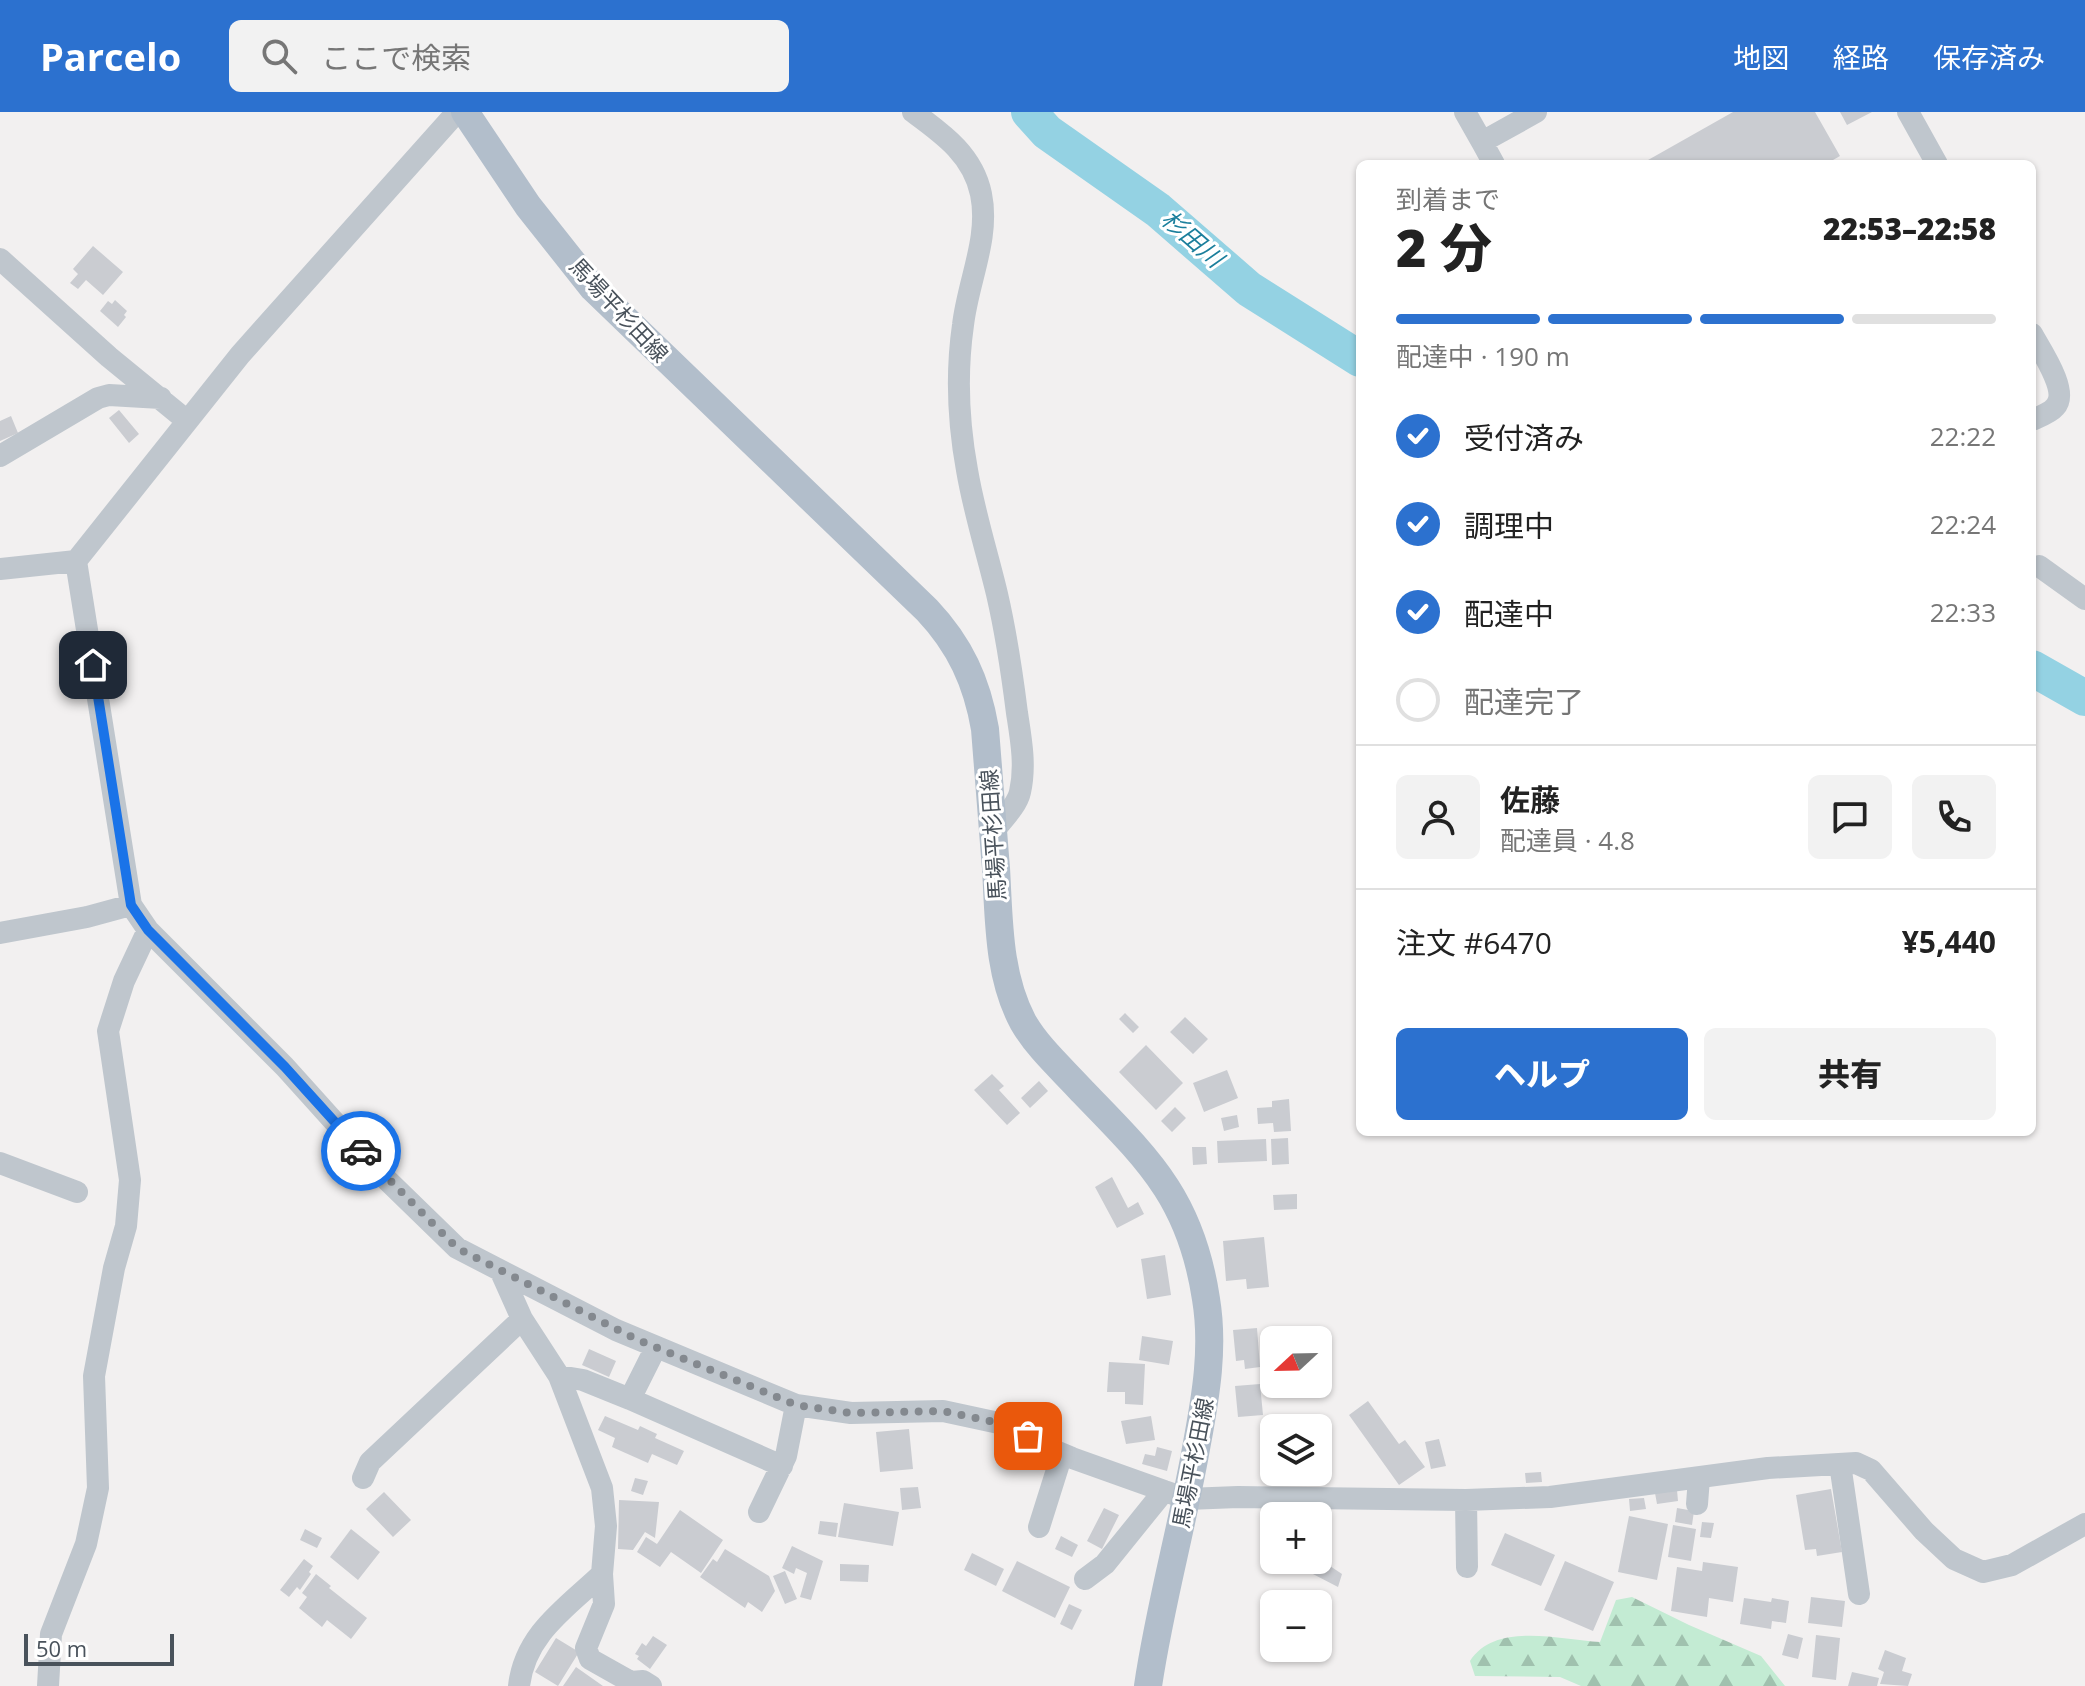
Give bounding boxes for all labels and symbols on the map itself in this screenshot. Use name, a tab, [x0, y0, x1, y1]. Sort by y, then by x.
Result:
water label: 杉田川	[1155, 202, 1233, 276]
street label: 馬場平杉田線	[564, 251, 676, 368]
pin	[59, 631, 127, 699]
street label: 馬場平杉田線	[972, 768, 1012, 902]
courier	[321, 1111, 401, 1191]
north arrow	[1260, 1326, 1332, 1398]
street label: 馬場平杉田線	[1165, 1395, 1219, 1530]
pin	[994, 1402, 1062, 1470]
scale bar	[24, 1630, 174, 1666]

